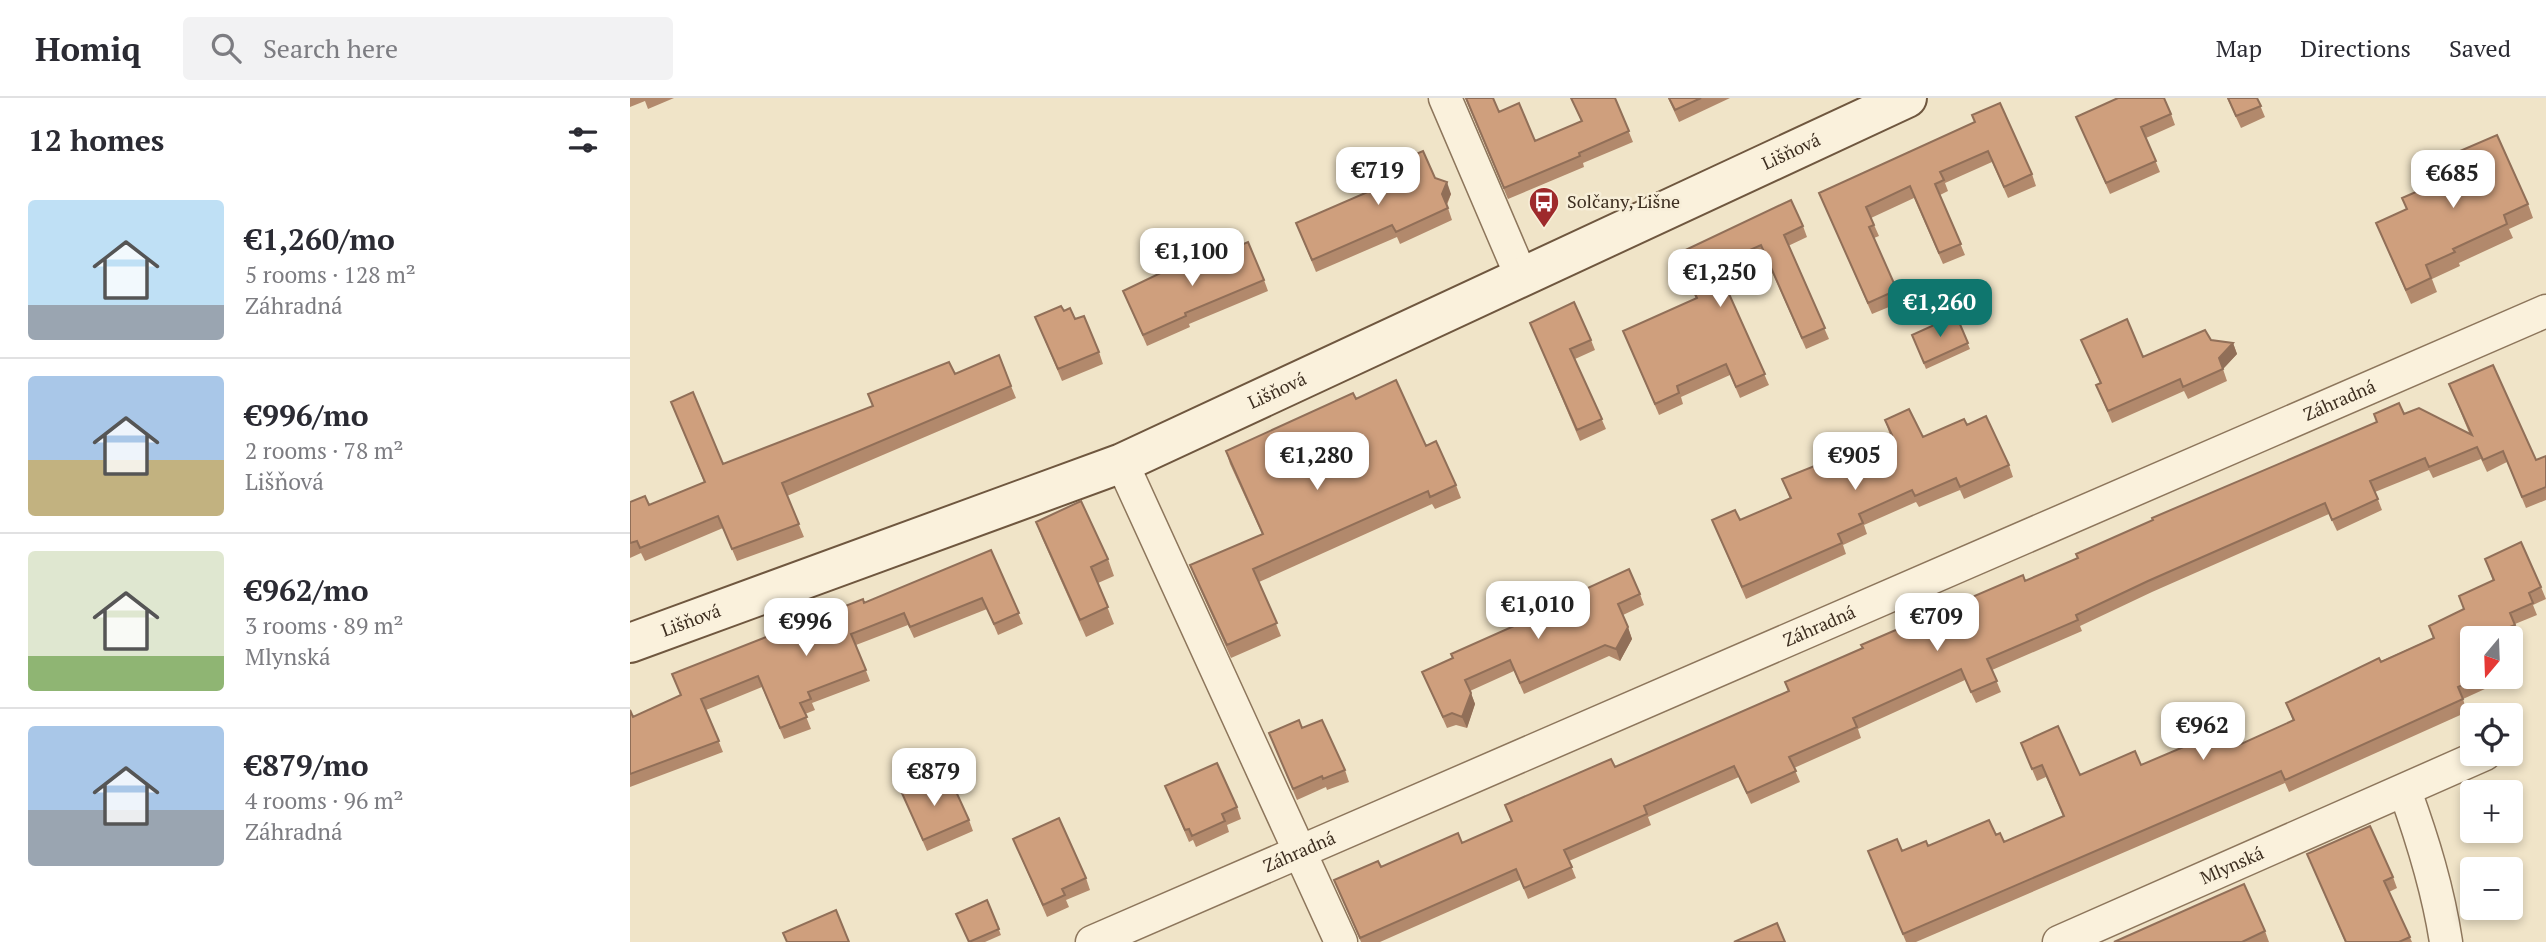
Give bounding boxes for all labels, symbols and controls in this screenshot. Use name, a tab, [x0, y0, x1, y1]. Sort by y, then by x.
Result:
search box	[183, 17, 673, 80]
text: Homiq	[35, 27, 141, 70]
icon: search	[207, 29, 245, 67]
text: Search here	[263, 31, 398, 65]
text: Map	[2216, 32, 2262, 64]
text: Directions	[2300, 32, 2411, 64]
text: Saved	[2449, 32, 2511, 64]
text: 12 homes	[28, 120, 164, 160]
icon: filters	[564, 121, 602, 159]
street label: Lišňová	[1758, 127, 1824, 175]
pin: €719	[1337, 148, 1419, 207]
pin: €685	[2412, 150, 2494, 210]
text: €719	[1352, 154, 1404, 185]
text: €685	[2427, 157, 2479, 188]
bus stop icon: Solčany, Lišne	[1527, 185, 1561, 229]
place label: Solčany, Lišne	[1567, 189, 1680, 213]
text: €1,260/mo	[245, 219, 395, 259]
icon: home	[84, 228, 168, 312]
pin: €1,100	[1135, 228, 1249, 288]
text: €1,100	[1156, 235, 1228, 266]
pin: €1,250	[1663, 250, 1777, 309]
text: €1,250	[1684, 256, 1756, 287]
text: 5 rooms · 128 m²	[245, 259, 416, 290]
pin: €1,260	[1883, 280, 1997, 339]
text: €1,260	[1904, 286, 1976, 317]
text: Záhradná	[245, 290, 343, 321]
street label: Lišňová	[1244, 366, 1310, 414]
street label: Záhradná	[2299, 373, 2379, 426]
text: €996/mo	[245, 395, 369, 435]
icon: home	[84, 404, 168, 488]
pin: €1,280	[1260, 432, 1374, 492]
pin: €905	[1814, 432, 1896, 492]
text: 2 rooms · 78 m²	[245, 435, 404, 466]
text: €1,280	[1281, 439, 1353, 470]
text: €905	[1829, 439, 1881, 470]
text: Lišňová	[245, 466, 324, 497]
text: €962/mo	[245, 570, 369, 610]
icon: home	[84, 579, 168, 663]
pin: €1,010	[1481, 582, 1595, 641]
text: €1,010	[1502, 588, 1574, 619]
pin: €709	[1896, 594, 1978, 653]
street label: Lišňová	[658, 598, 724, 642]
pin: €996	[765, 598, 847, 658]
street label: Záhradná	[1779, 599, 1859, 652]
text: €709	[1911, 600, 1963, 631]
text: €996	[780, 605, 832, 636]
text: 3 rooms · 89 m²	[245, 610, 404, 641]
north arrow	[2460, 626, 2524, 690]
map controls	[2460, 626, 2523, 920]
text: Mlynská	[245, 641, 331, 672]
pin: €962	[2162, 702, 2244, 762]
button: locate	[2460, 703, 2523, 766]
text: €962	[2177, 709, 2229, 740]
text: €879/mo	[245, 745, 369, 785]
pin: €879	[893, 748, 975, 808]
icon: home	[84, 754, 168, 838]
text: €879	[908, 755, 960, 786]
button: +	[2460, 780, 2523, 843]
text: 4 rooms · 96 m²	[245, 785, 404, 816]
text: Záhradná	[245, 816, 343, 847]
street label: Záhradná	[1259, 825, 1339, 877]
street label: Mlynská	[2196, 840, 2267, 889]
button: −	[2460, 857, 2523, 920]

